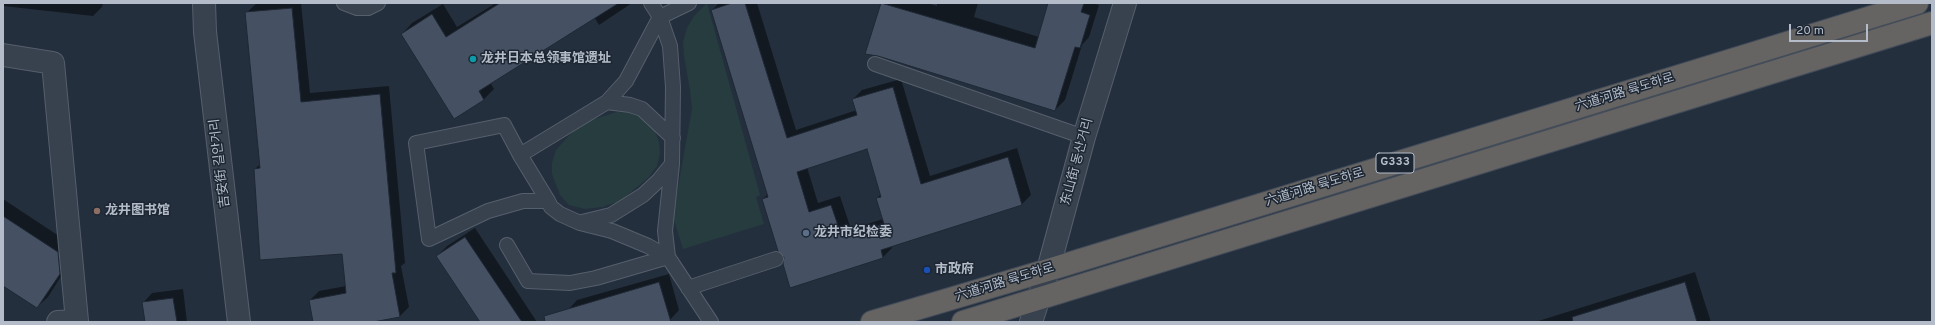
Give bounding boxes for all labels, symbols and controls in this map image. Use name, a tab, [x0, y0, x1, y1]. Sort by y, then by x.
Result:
scale bar	[1791, 16, 1870, 42]
text: 20 m	[1796, 23, 1824, 39]
place label: 龙井日本总领事馆遗址	[481, 51, 611, 67]
marker: 龙井日本总领事馆遗址	[468, 54, 478, 64]
street label: 六道河路 륙도하로	[1574, 70, 1676, 116]
street label: 吉安街 길안거리	[208, 117, 234, 209]
street label: 东山街 동산거리	[1059, 117, 1097, 207]
road number: G333	[1376, 153, 1414, 173]
street label: 六道河路 륙도하로	[1264, 165, 1366, 211]
place label: 龙井图书馆	[105, 203, 170, 219]
marker: 龙井图书馆	[92, 206, 102, 216]
place label: 龙井市纪检委	[814, 225, 892, 241]
marker: 龙井市纪检委	[801, 228, 811, 238]
street label: 六道河路 륙도하로	[954, 260, 1056, 306]
place label: 市政府	[935, 262, 974, 278]
marker: 市政府	[922, 265, 932, 275]

